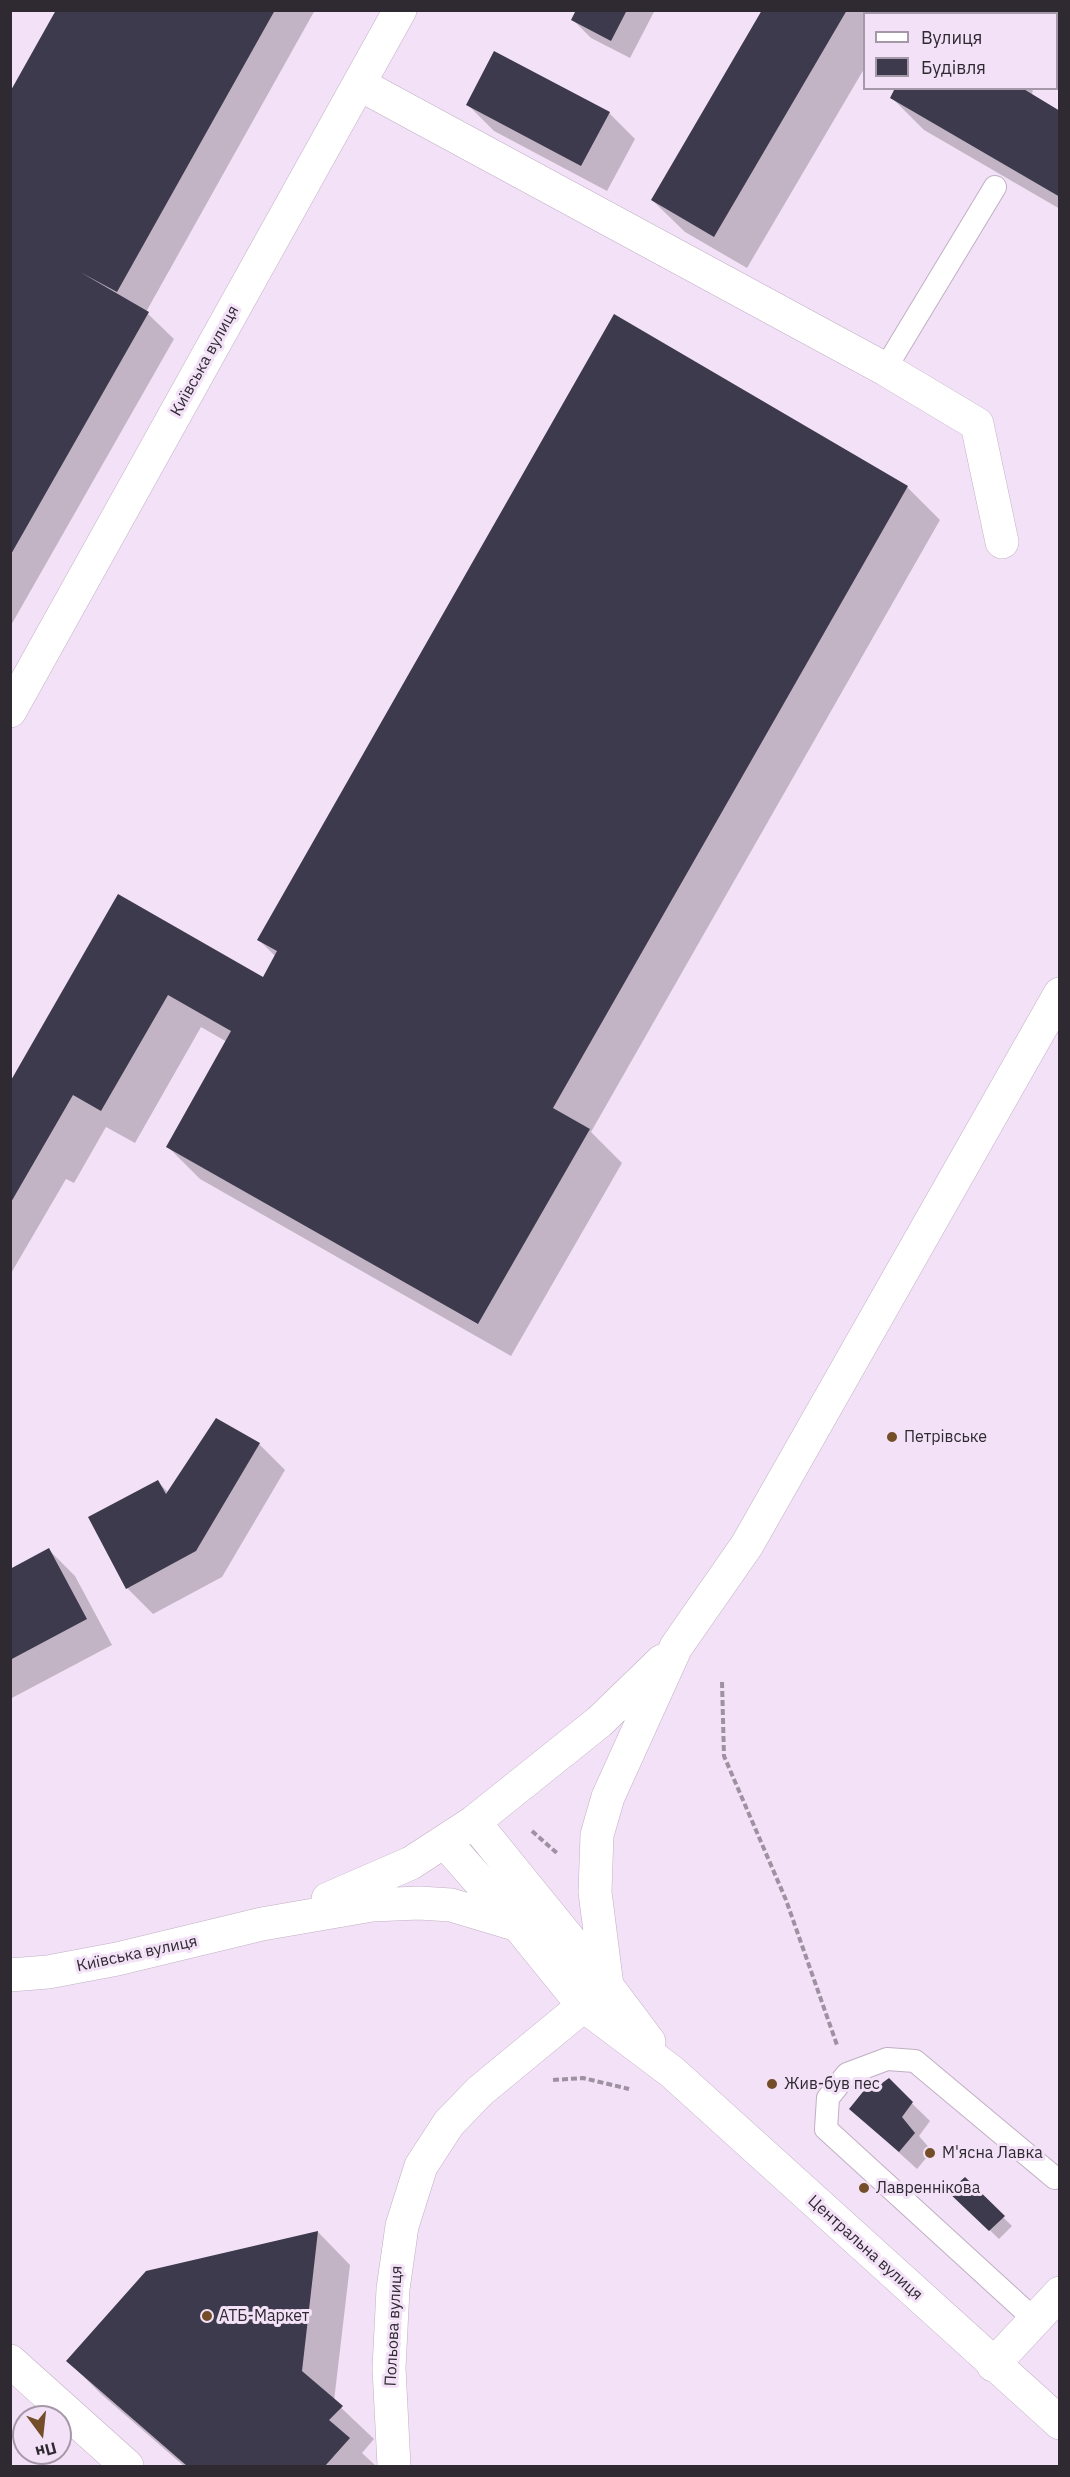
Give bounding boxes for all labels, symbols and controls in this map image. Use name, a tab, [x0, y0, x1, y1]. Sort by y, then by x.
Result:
legend	[863, 12, 1058, 90]
text: Вулиця	[921, 26, 982, 49]
text: Будівля	[921, 56, 986, 79]
street label: Київська вулиця	[167, 302, 243, 420]
place label: Петрівське	[904, 1427, 987, 1447]
marker: Петрівське	[885, 1430, 899, 1444]
street label: Київська вулиця	[75, 1932, 199, 1976]
place label: Жив-був пес	[784, 2074, 880, 2094]
marker: Жив-був пес	[765, 2077, 779, 2091]
place label: М'ясна Лавка	[942, 2143, 1043, 2163]
marker: М'ясна Лавка	[923, 2146, 937, 2160]
place label: Лавреннікова	[876, 2178, 980, 2198]
marker: Лавреннікова	[857, 2181, 871, 2195]
street label: Центральна вулиця	[804, 2192, 926, 2304]
street label: Польова вулиця	[381, 2265, 407, 2387]
place label: АТБ-Маркет	[219, 2306, 309, 2326]
marker: АТБ-Маркет	[200, 2309, 214, 2323]
north arrow	[12, 2405, 72, 2465]
text: Пн	[33, 2438, 59, 2463]

